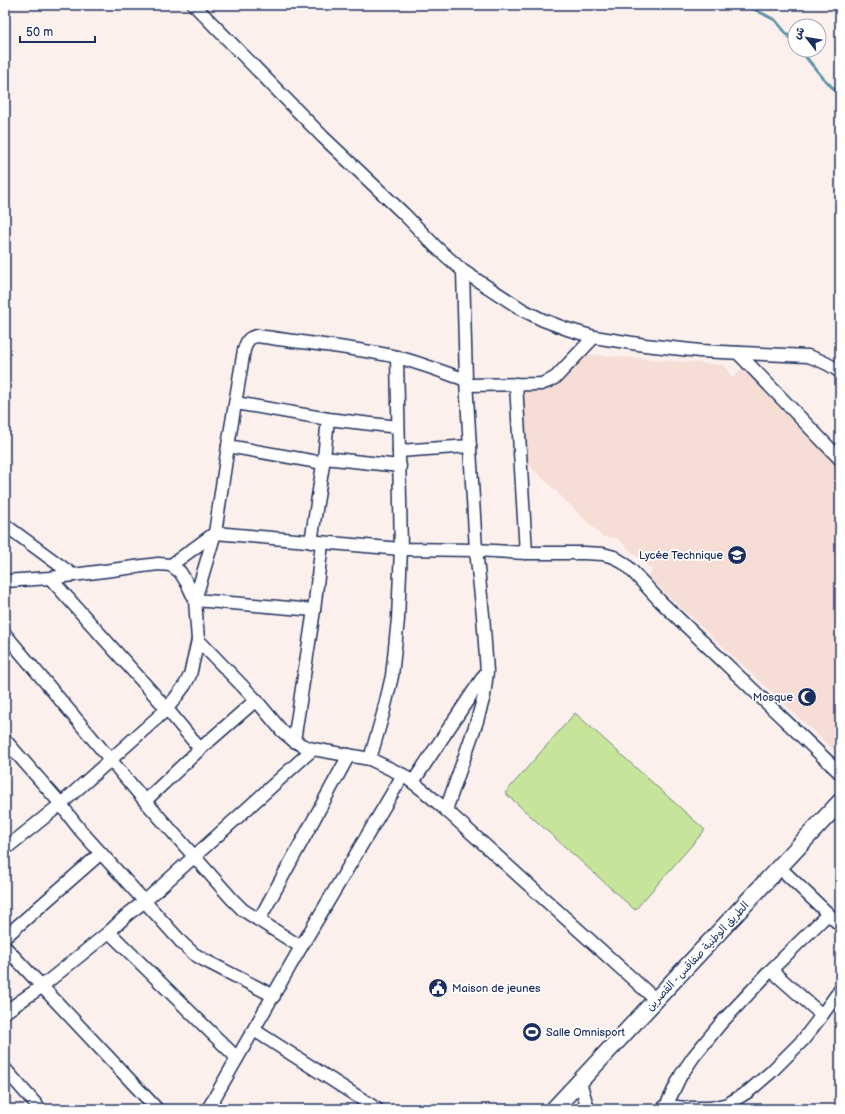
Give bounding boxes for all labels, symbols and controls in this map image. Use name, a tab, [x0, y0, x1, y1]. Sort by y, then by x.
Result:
scale bar	[20, 18, 95, 44]
north arrow	[787, 18, 827, 58]
text: 50 m	[26, 25, 53, 40]
text: ش	[790, 25, 808, 42]
school or university icon: Lycée Technique	[726, 544, 748, 566]
place label: Lycée Technique	[639, 549, 723, 562]
mosque icon: Mosque	[796, 686, 818, 708]
place label: Mosque	[753, 691, 793, 704]
street label: الطريق الوطنية صفاقس - القصرين	[643, 899, 752, 1014]
public building icon: Maison de jeunes	[427, 977, 449, 999]
place label: Maison de jeunes	[452, 982, 541, 995]
sports icon: Salle Omnisport	[521, 1021, 543, 1043]
place label: Salle Omnisport	[546, 1026, 626, 1039]

